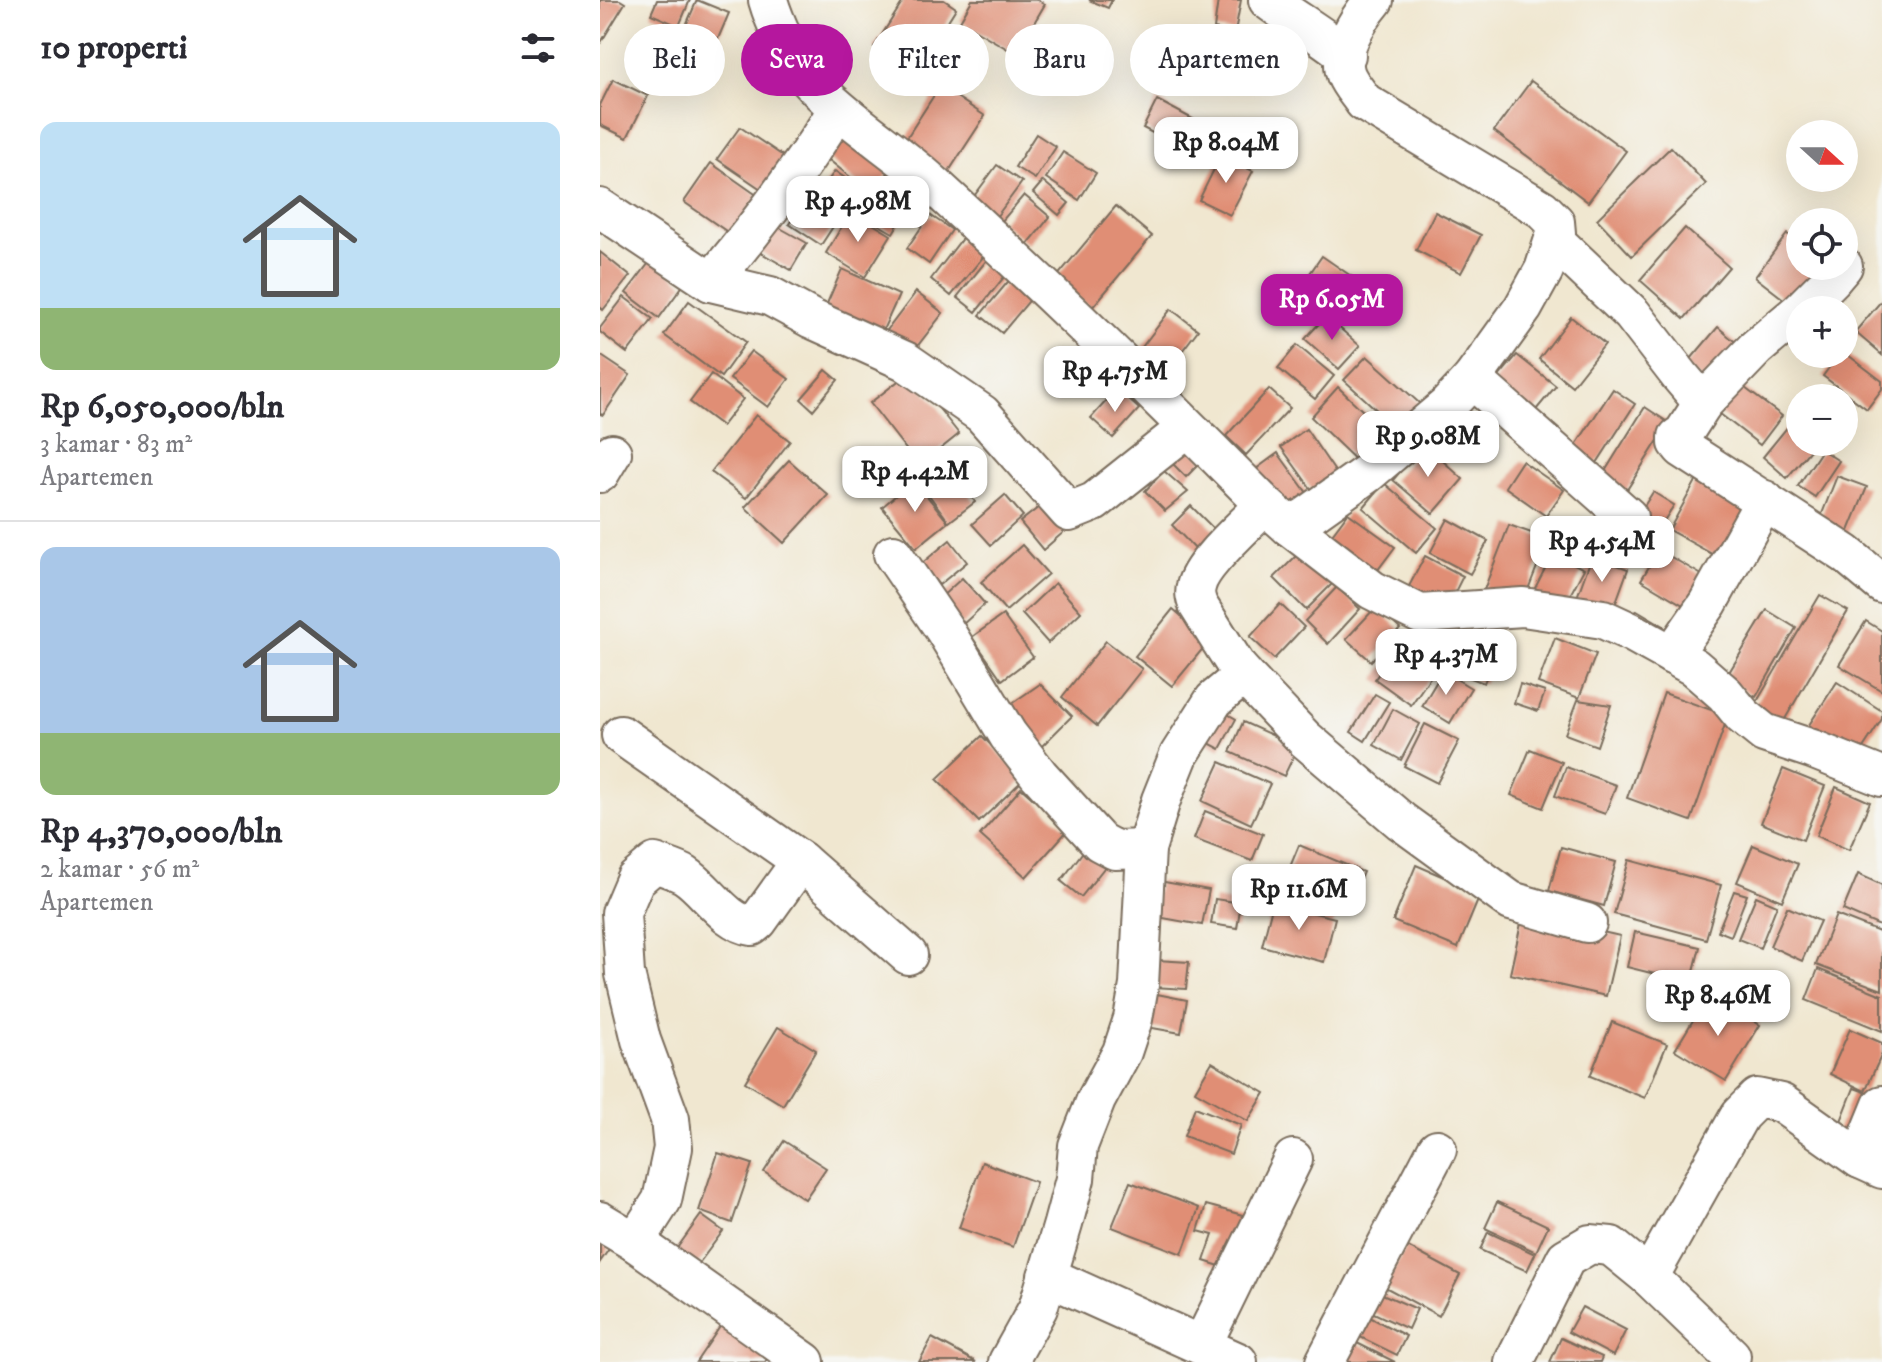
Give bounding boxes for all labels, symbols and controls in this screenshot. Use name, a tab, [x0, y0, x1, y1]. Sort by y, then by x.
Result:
chip: Beli	[624, 24, 725, 96]
chip: Sewa	[741, 24, 853, 96]
chip: Filter	[869, 24, 989, 96]
chip: Baru	[1005, 24, 1114, 96]
chip: Apartemen	[1130, 24, 1308, 96]
icon: filters	[516, 26, 560, 70]
text: 10 properti	[40, 27, 188, 69]
pin: Rp 8.04M	[1143, 117, 1309, 185]
north arrow	[1786, 120, 1858, 192]
map controls	[1786, 120, 1858, 456]
text: Rp 8.04M	[1172, 126, 1280, 159]
icon: home	[228, 174, 372, 318]
pin: Rp 4.98M	[775, 176, 941, 244]
text: Rp 4.98M	[804, 185, 912, 218]
button: locate	[1786, 208, 1858, 280]
pin: Rp 6.05M	[1249, 274, 1415, 342]
text: Rp 6.05M	[1279, 283, 1385, 316]
button: +	[1786, 296, 1858, 368]
pin: Rp 4.75M	[1032, 346, 1198, 414]
text: Rp 4.75M	[1062, 355, 1168, 388]
button: −	[1786, 384, 1858, 456]
text: Rp 6,050,000/bln	[40, 386, 284, 428]
pin: Rp 9.08M	[1345, 411, 1511, 479]
text: Rp 9.08M	[1375, 420, 1481, 453]
text: 3 kamar · 83 m²	[40, 428, 192, 461]
pin: Rp 4.42M	[832, 446, 998, 514]
text: Rp 4.42M	[860, 455, 970, 488]
text: Apartemen	[40, 461, 153, 494]
pin: Rp 4.54M	[1519, 516, 1685, 584]
text: Rp 4.54M	[1548, 525, 1656, 558]
icon: home	[228, 599, 372, 743]
pin: Rp 4.37M	[1363, 629, 1529, 697]
text: Rp 4.37M	[1394, 638, 1498, 671]
text: Rp 4,370,000/bln	[40, 811, 282, 853]
text: 2 kamar · 56 m²	[40, 853, 199, 886]
pin: Rp 11.6M	[1216, 864, 1382, 932]
text: Rp 11.6M	[1250, 873, 1348, 906]
text: Apartemen	[40, 886, 153, 919]
pin: Rp 8.46M	[1635, 970, 1801, 1038]
text: Rp 8.46M	[1664, 979, 1772, 1012]

